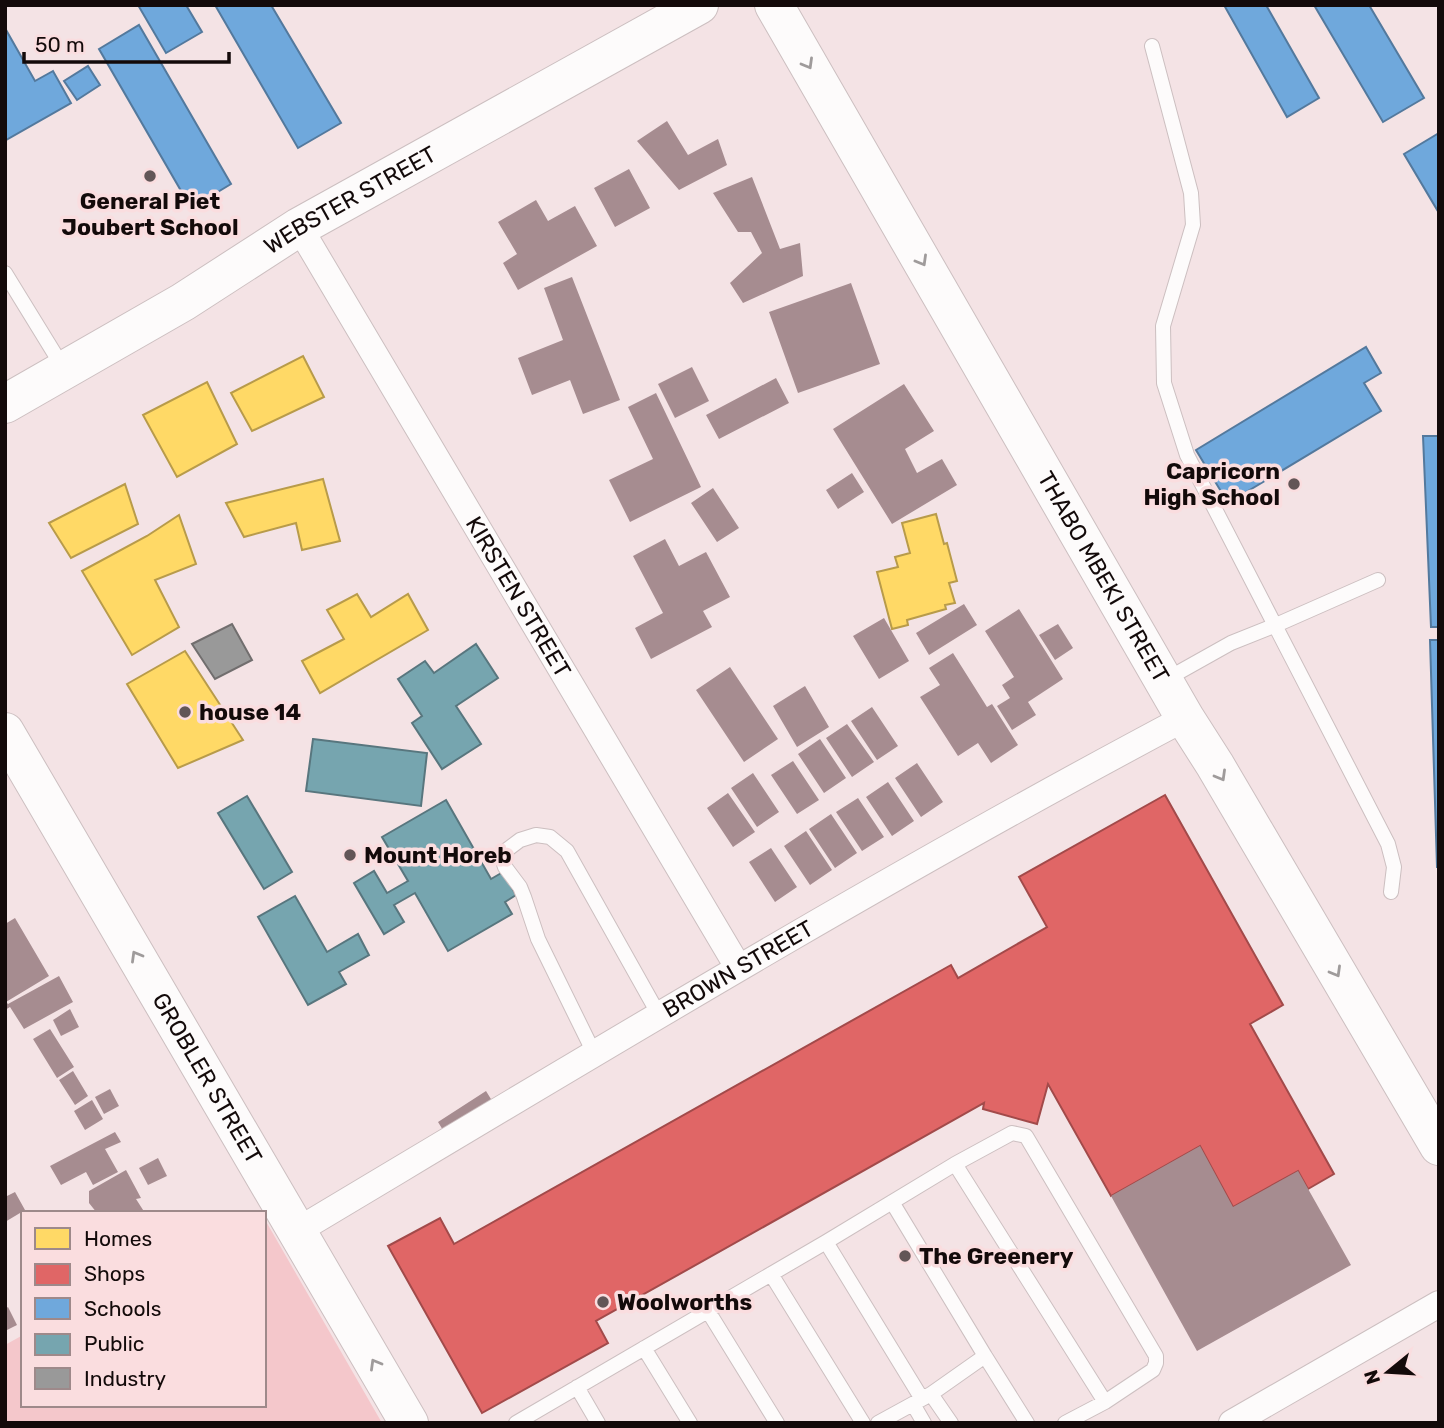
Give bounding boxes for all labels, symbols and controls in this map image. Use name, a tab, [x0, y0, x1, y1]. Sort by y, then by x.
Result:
scale bar	[24, 21, 229, 65]
text: 50 m	[35, 32, 85, 57]
one-way arrow	[800, 57, 813, 70]
street label: WEBSTER STREET	[259, 140, 441, 260]
marker: General Piet Joubert School	[142, 168, 158, 184]
place label: General Piet Joubert School	[62, 187, 238, 241]
one-way arrow	[914, 254, 927, 267]
place label: Capricorn High School	[1143, 457, 1280, 511]
street label: THABO MBEKI STREET	[1032, 466, 1175, 687]
marker: Capricorn High School	[1286, 476, 1302, 492]
street label: KIRSTEN STREET	[460, 511, 577, 682]
place label: house 14	[199, 698, 301, 726]
marker: house 14	[177, 704, 193, 720]
one-way arrow	[1213, 768, 1226, 781]
place label: Mount Horeb	[364, 841, 512, 869]
marker: Mount Horeb	[342, 847, 358, 863]
street label: BROWN STREET	[658, 914, 818, 1024]
one-way arrow	[131, 950, 144, 963]
one-way arrow	[1328, 964, 1341, 977]
street label: GROBLER STREET	[147, 988, 268, 1169]
legend	[21, 1211, 266, 1407]
text: Homes	[84, 1226, 152, 1251]
place label: The Greenery	[919, 1242, 1074, 1270]
marker: The Greenery	[897, 1248, 913, 1264]
text: Shops	[84, 1261, 145, 1286]
place label: Woolworths	[617, 1288, 752, 1316]
marker: Woolworths	[595, 1294, 611, 1310]
text: Schools	[84, 1296, 161, 1321]
text: Public	[84, 1331, 144, 1356]
north arrow	[1353, 1337, 1423, 1407]
one-way arrow	[370, 1358, 383, 1371]
text: Industry	[84, 1366, 166, 1391]
text: N	[1359, 1367, 1385, 1387]

